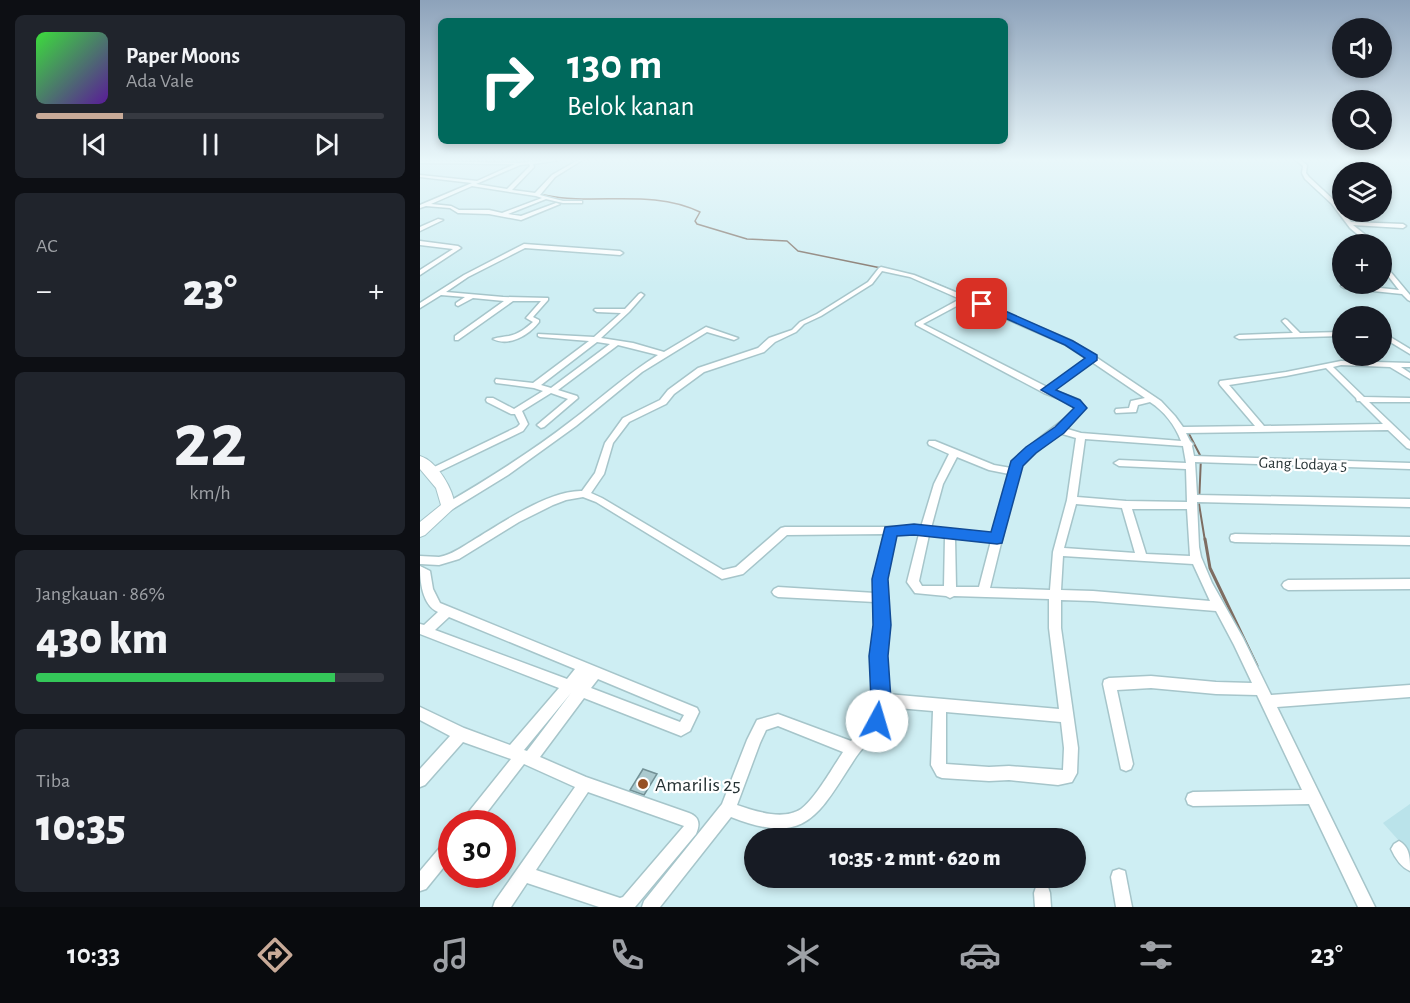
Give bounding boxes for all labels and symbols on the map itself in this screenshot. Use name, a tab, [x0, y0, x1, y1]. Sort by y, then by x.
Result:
pin	[956, 278, 1007, 329]
street label: Gang Lodaya 5	[1258, 454, 1347, 475]
position arrow	[845, 689, 909, 753]
place label: Amarilis 25	[655, 775, 741, 795]
marker: Amarilis 25	[636, 777, 650, 791]
speed limit sign: 30	[438, 810, 516, 888]

